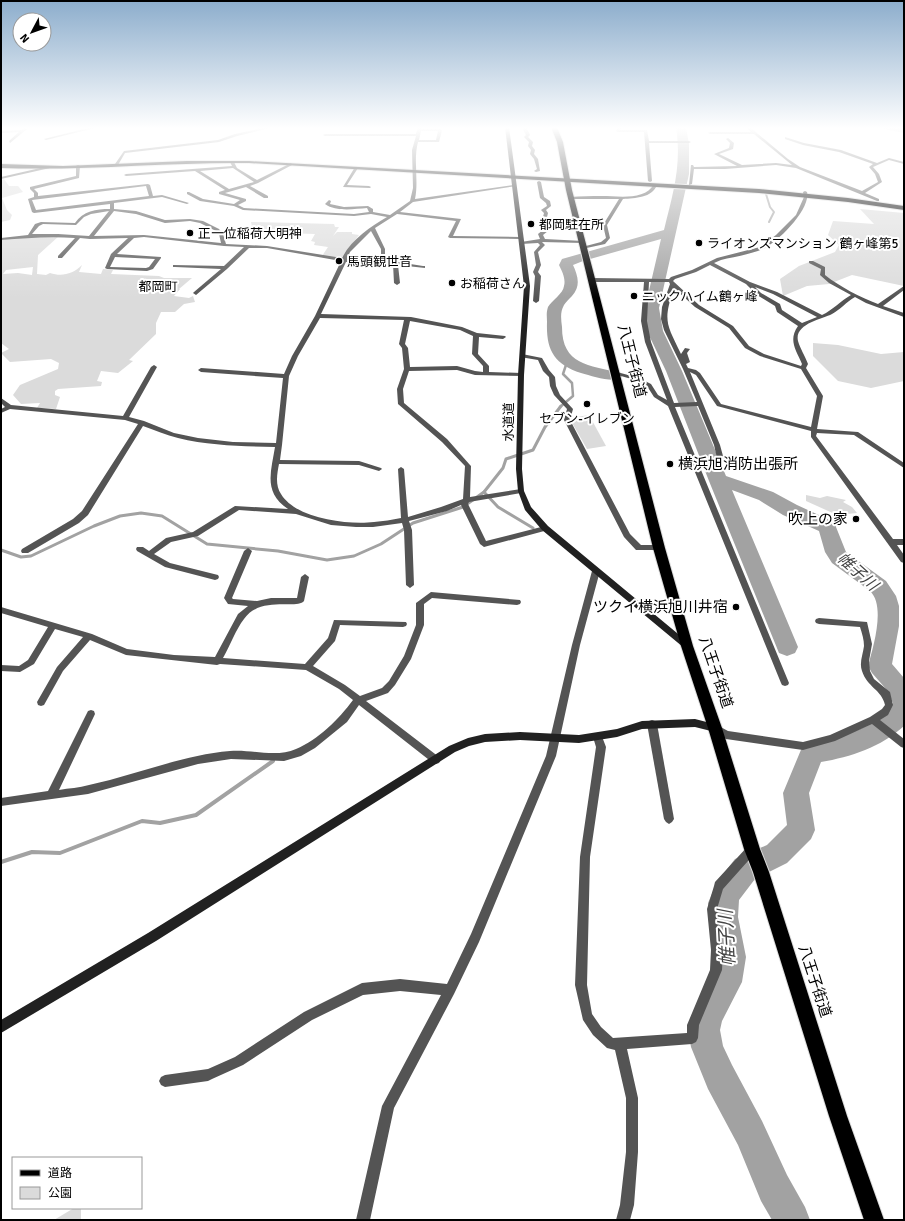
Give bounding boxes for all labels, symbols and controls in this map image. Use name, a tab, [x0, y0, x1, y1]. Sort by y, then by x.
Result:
north arrow	[12, 12, 52, 52]
text: N	[17, 31, 32, 45]
place label: 都岡駐在所	[539, 217, 604, 233]
marker: 都岡駐在所	[526, 219, 536, 229]
place label: 正一位稲荷大明神	[198, 226, 302, 242]
marker: 正一位稲荷大明神	[185, 228, 195, 238]
place label: ライオンズマンション 鶴ヶ峰第5	[707, 236, 899, 252]
marker: ライオンズマンション 鶴ヶ峰第5	[694, 238, 704, 248]
place label: 馬頭観世音	[347, 254, 412, 270]
marker: 馬頭観世音	[334, 256, 344, 266]
place label: お稲荷さん	[460, 276, 525, 292]
marker: お稲荷さん	[447, 278, 457, 288]
district label: 都岡町	[138, 279, 178, 295]
place label: ニックハイム鶴ヶ峰	[642, 289, 758, 305]
marker: ニックハイム鶴ヶ峰	[629, 291, 639, 301]
street label: 八王子街道	[614, 322, 650, 400]
marker: セブン-イレブン	[582, 399, 592, 409]
street label: 水道道	[501, 402, 517, 442]
place label: セブン-イレブン	[539, 411, 635, 427]
place label: 横浜旭消防出張所	[678, 455, 798, 473]
marker: 横浜旭消防出張所	[665, 459, 675, 469]
place label: 吹上の家	[788, 510, 848, 528]
marker: 吹上の家	[851, 514, 861, 524]
water label: 帷子川	[833, 548, 883, 597]
place label: ツクイ横浜旭川井宿	[593, 598, 728, 616]
marker: ツクイ横浜旭川井宿	[731, 602, 741, 612]
street label: 八王子街道	[695, 634, 737, 710]
water label: 帷子川	[713, 907, 740, 967]
street label: 八王子街道	[795, 943, 835, 1019]
legend	[12, 1157, 142, 1209]
text: 道路	[48, 1166, 72, 1181]
text: 公園	[48, 1186, 72, 1201]

